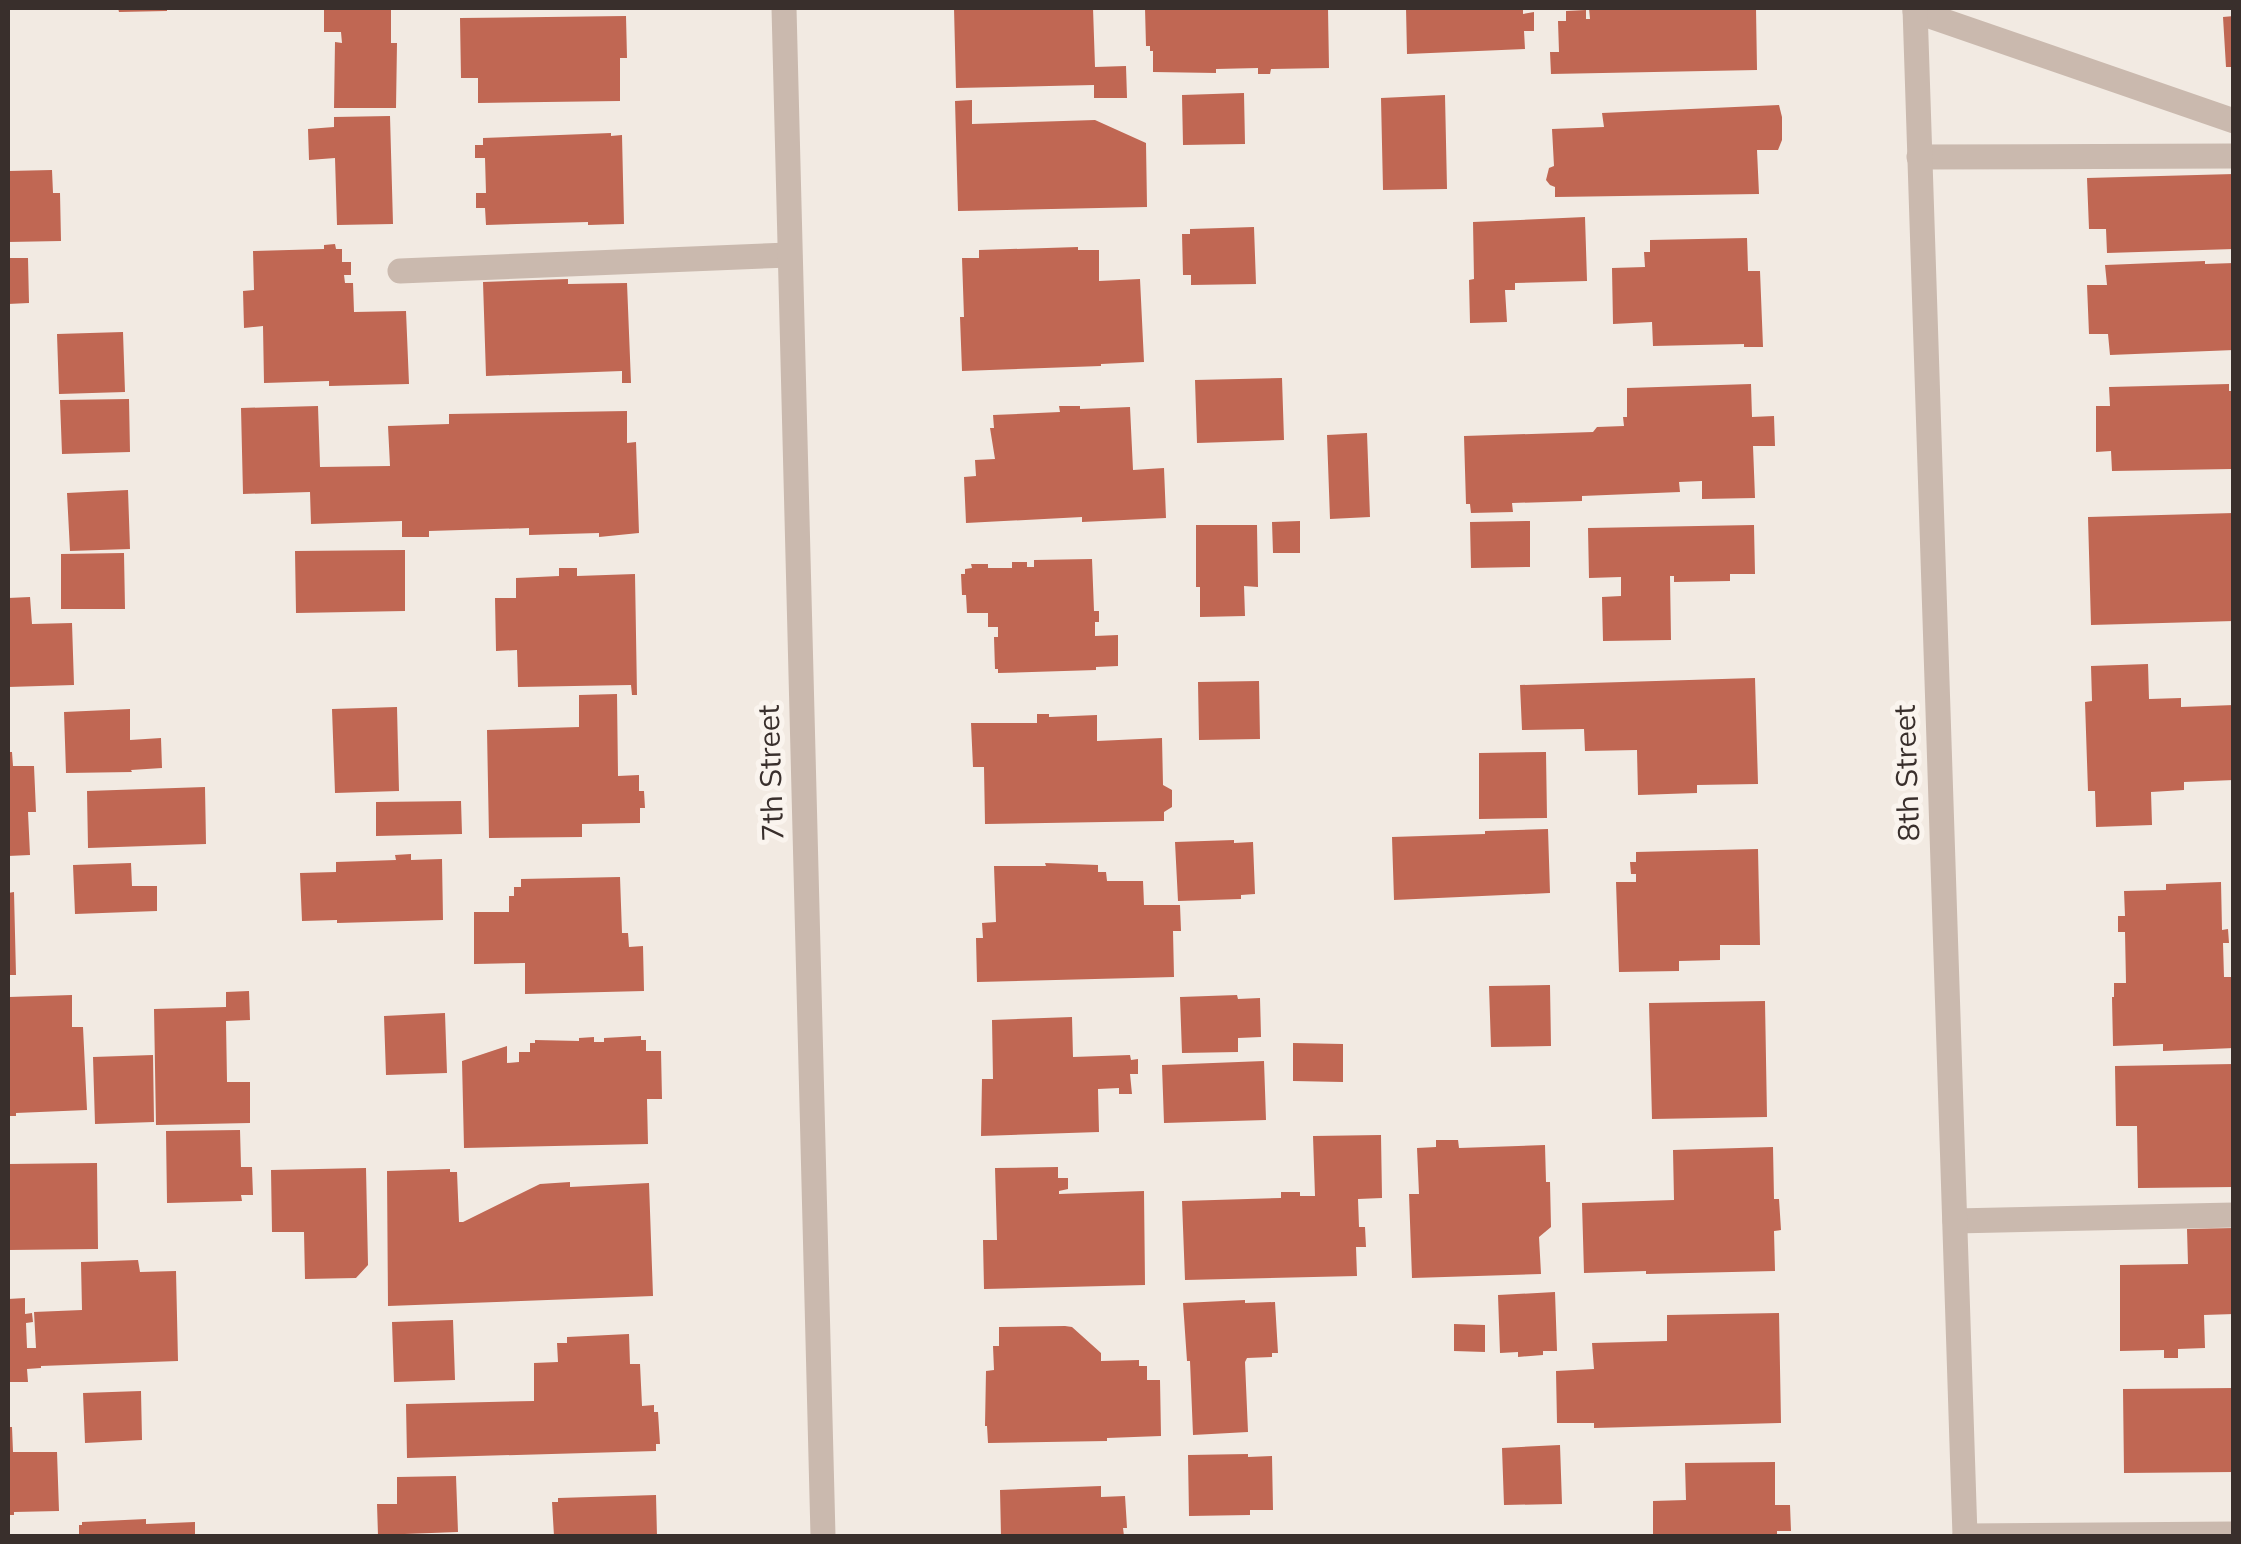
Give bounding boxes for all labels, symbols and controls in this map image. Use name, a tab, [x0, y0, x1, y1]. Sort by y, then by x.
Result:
street label: 7th Street	[749, 704, 791, 842]
street label: 8th Street	[1885, 704, 1927, 842]

